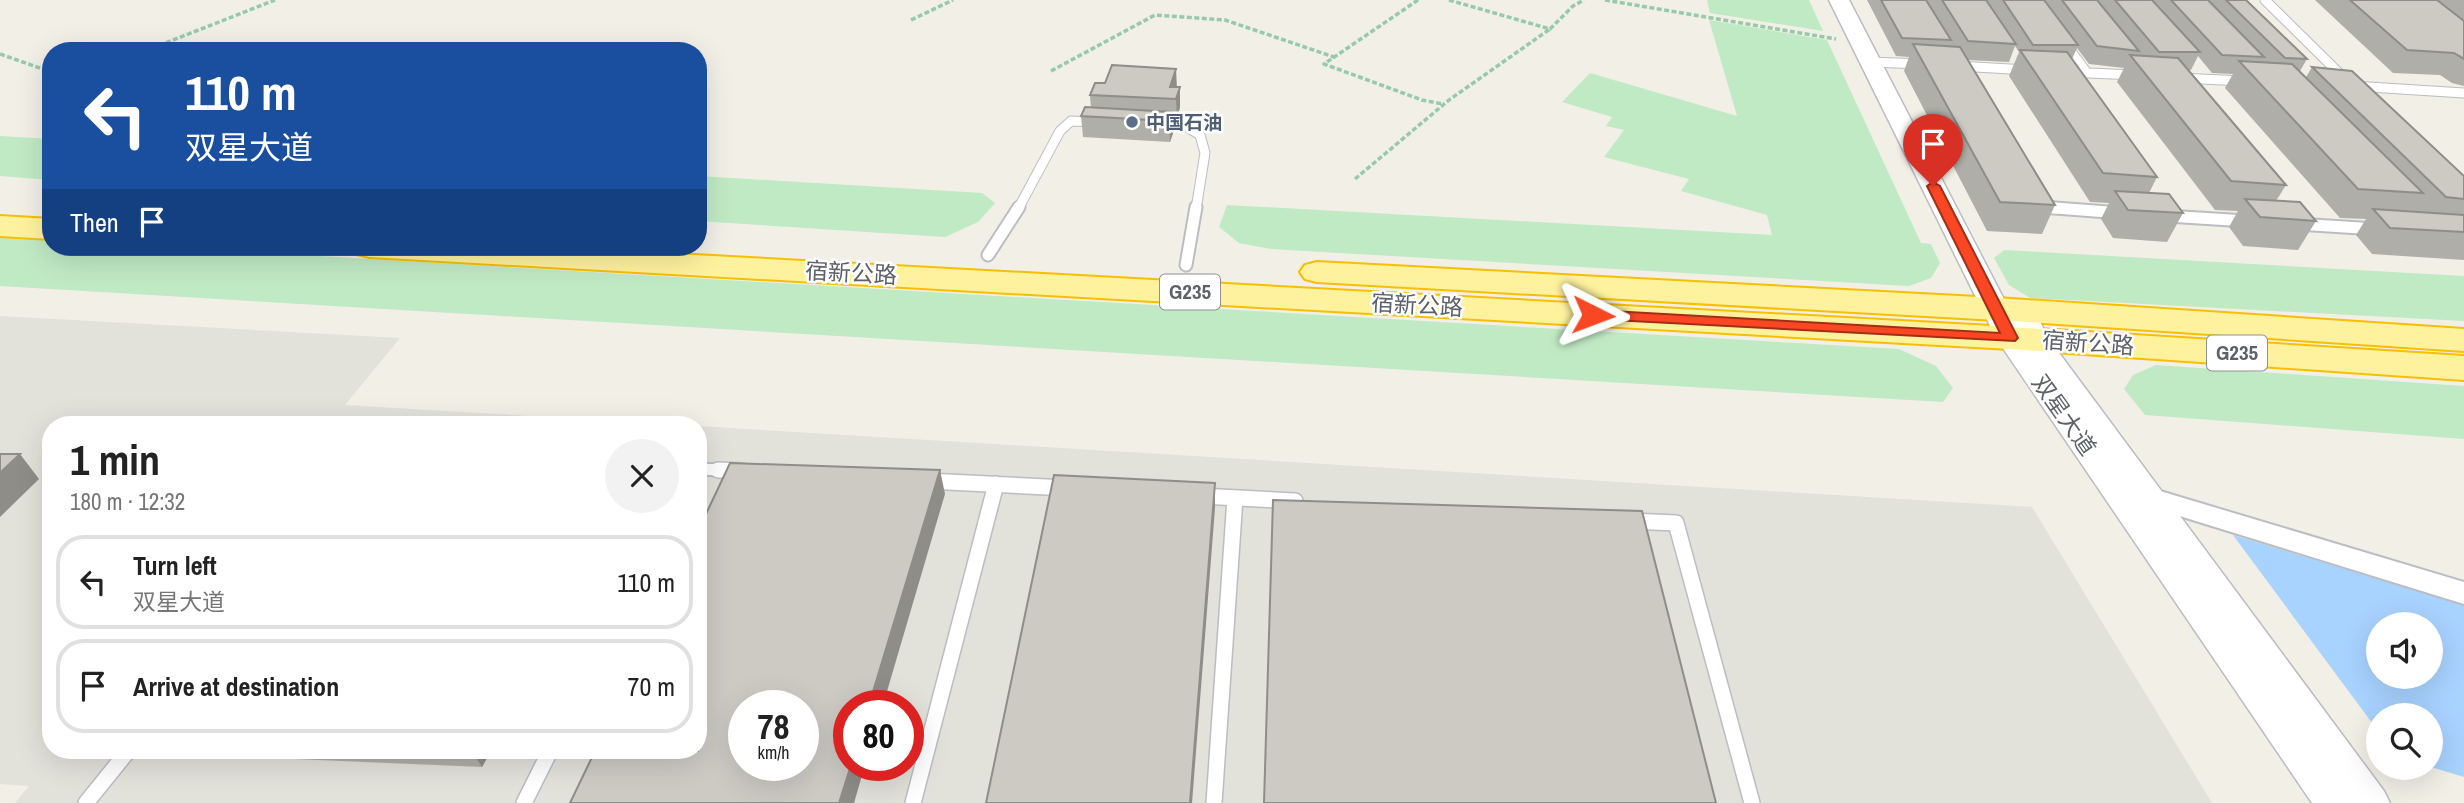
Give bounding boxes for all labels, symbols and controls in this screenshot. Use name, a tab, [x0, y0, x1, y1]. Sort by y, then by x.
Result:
text: 110 m	[185, 59, 297, 125]
icon: left	[70, 70, 161, 161]
place label: 中国石油	[1146, 109, 1222, 135]
marker: 中国石油	[1124, 114, 1140, 130]
pin	[1903, 114, 1963, 186]
icon: arrive	[1914, 125, 1952, 163]
text: 双星大道	[185, 126, 313, 169]
icon: arrive	[133, 203, 171, 241]
text: Then	[70, 205, 119, 240]
street label: 宿新公路	[804, 255, 898, 290]
road number: G235	[1160, 274, 1220, 310]
position arrow	[1556, 278, 1630, 352]
street label: 宿新公路	[1370, 287, 1464, 322]
street label: 宿新公路	[2041, 324, 2135, 361]
road number: G235	[2207, 336, 2267, 370]
street label: 双星大道	[2025, 368, 2103, 461]
text: 1 min	[70, 432, 160, 488]
button: close	[605, 439, 679, 513]
text: 180 m · 12:32	[70, 486, 185, 517]
text: Turn left	[133, 548, 217, 583]
icon: left	[74, 563, 112, 601]
text: 110 m	[617, 565, 675, 600]
text: 双星大道	[133, 586, 225, 617]
map controls	[2366, 612, 2443, 780]
button: sound	[2366, 612, 2443, 689]
icon: arrive	[74, 667, 112, 705]
text: Arrive at destination	[133, 669, 339, 704]
text: 70 m	[628, 669, 675, 704]
speed limit sign: 80	[833, 690, 924, 781]
text: 78	[758, 703, 789, 750]
button: search	[2366, 703, 2443, 780]
text: km/h	[758, 740, 790, 765]

